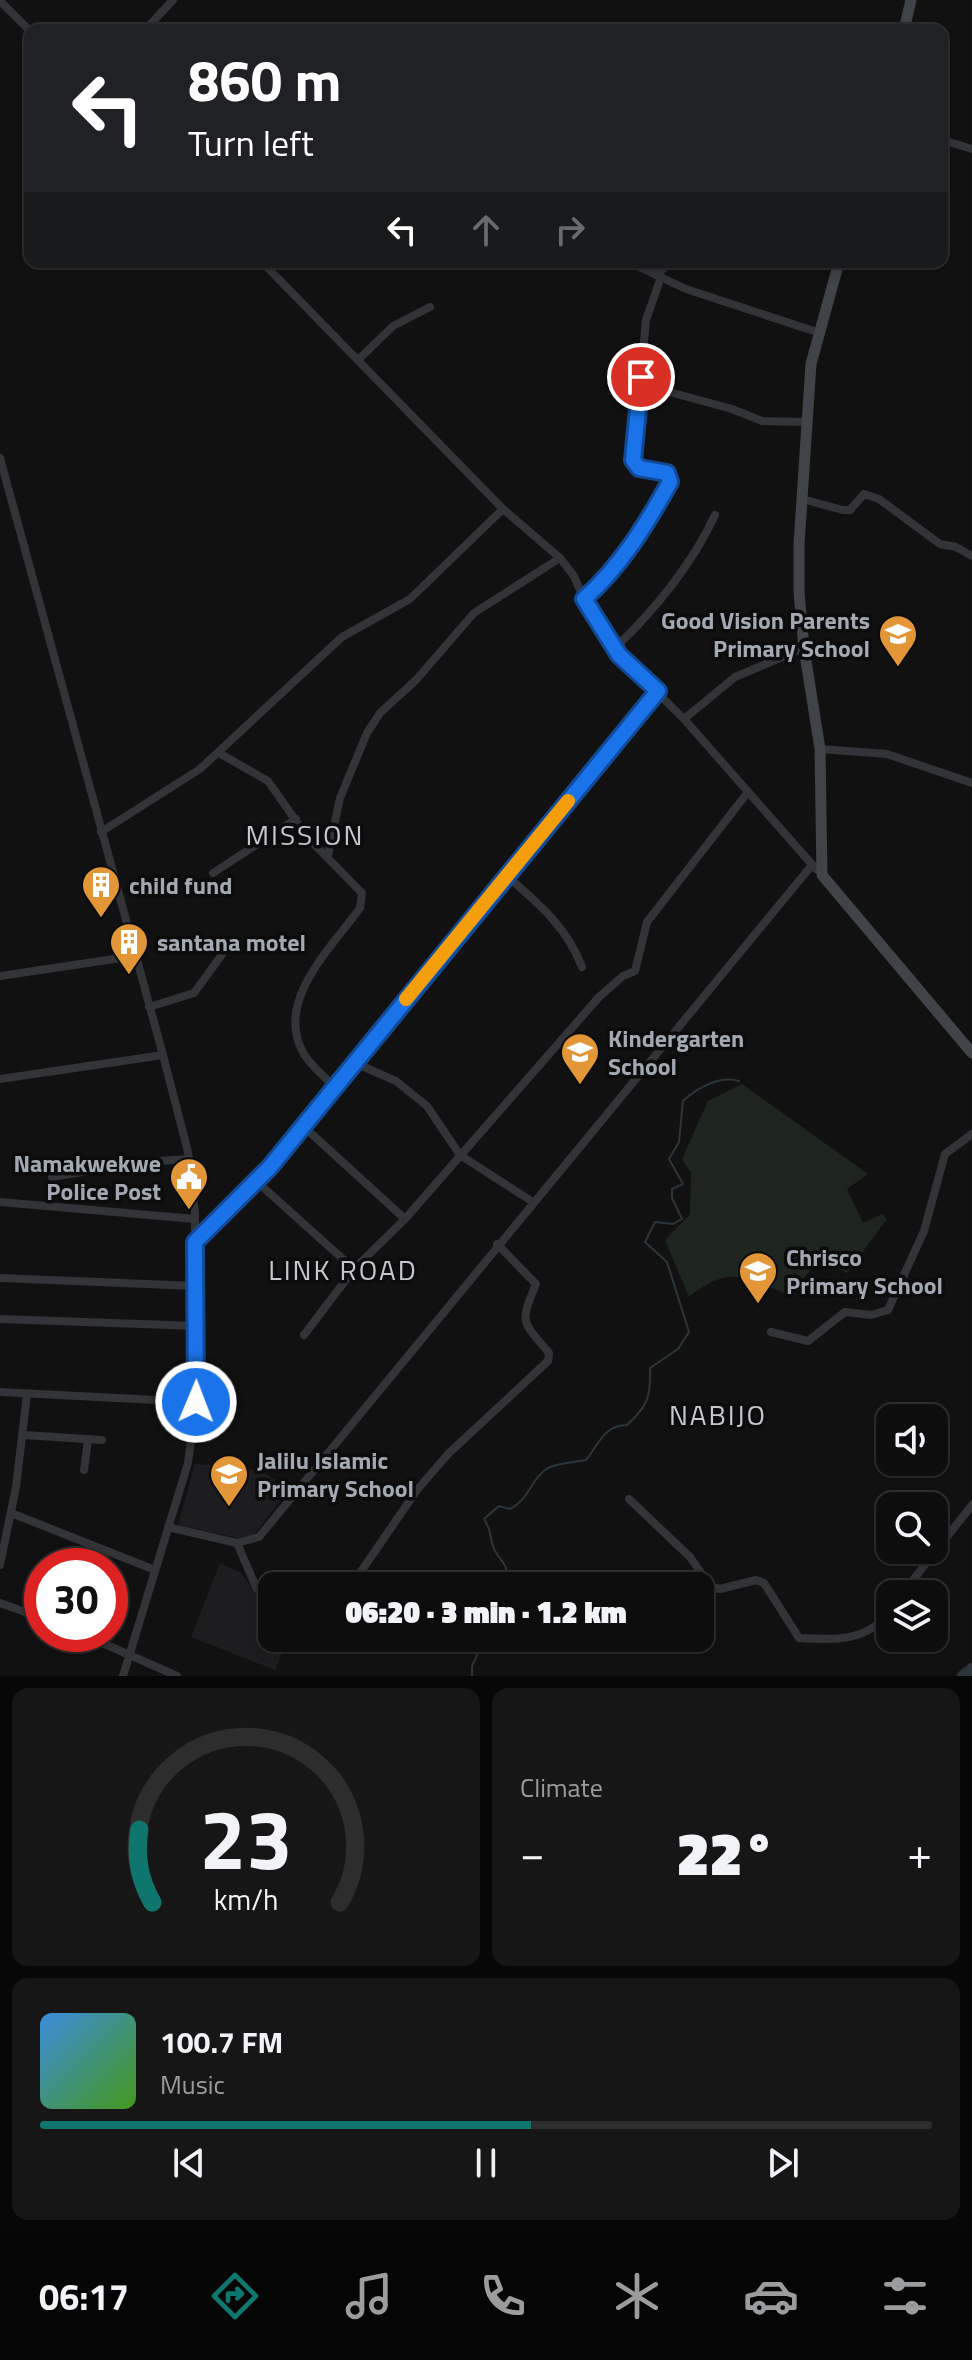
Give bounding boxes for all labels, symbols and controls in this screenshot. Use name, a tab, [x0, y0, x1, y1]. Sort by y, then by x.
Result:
text: 860 m	[188, 38, 341, 123]
icon: left	[56, 56, 160, 160]
text: Turn left	[188, 115, 314, 170]
icon: left	[380, 208, 424, 252]
icon: ahead	[464, 208, 508, 252]
icon: right	[548, 208, 592, 252]
pin	[607, 343, 675, 411]
icon: arrive	[619, 355, 663, 399]
place label: Good Vision Parents Primary School	[661, 602, 870, 666]
school or university icon: Good Vision Parents Primary School	[877, 613, 919, 668]
district label: MISSION	[245, 813, 365, 856]
building icon: child fund	[80, 864, 122, 919]
place label: child fund	[129, 867, 232, 903]
building icon: santana motel	[108, 921, 150, 976]
place label: santana motel	[157, 924, 306, 960]
place label: Kindergarten School	[608, 1020, 744, 1084]
school or university icon: Kindergarten School	[559, 1031, 601, 1086]
place label: Namakwekwe Police Post	[13, 1145, 161, 1209]
public building icon: Namakwekwe Police Post	[168, 1156, 210, 1211]
place label: Chrisco Primary School	[786, 1239, 943, 1303]
district label: LINK ROAD	[268, 1248, 418, 1291]
school or university icon: Chrisco Primary School	[737, 1250, 779, 1305]
position arrow	[154, 1360, 238, 1444]
district label: NABIJO	[669, 1393, 767, 1436]
map controls	[876, 1404, 948, 1652]
button: sound	[876, 1404, 948, 1476]
place label: Jalilu Islamic Primary School	[257, 1442, 414, 1506]
school or university icon: Jalilu Islamic Primary School	[208, 1453, 250, 1508]
button: search	[876, 1492, 948, 1564]
speed limit sign: 30	[24, 1548, 128, 1652]
button: layers	[876, 1580, 948, 1652]
text: 06:20 · 3 min · 1.2 km	[345, 1589, 627, 1635]
text: Climate	[520, 1768, 603, 1807]
text: 23	[199, 1775, 293, 1901]
text: 22°	[677, 1807, 776, 1898]
text: −	[520, 1819, 545, 1886]
text: +	[907, 1819, 932, 1886]
text: km/h	[214, 1878, 278, 1921]
text: 100.7 FM	[160, 2019, 283, 2065]
text: Music	[160, 2065, 225, 2104]
icon: previous	[167, 2141, 211, 2185]
icon: pause	[464, 2141, 508, 2185]
icon: next	[761, 2141, 805, 2185]
icon: directions	[207, 2268, 263, 2324]
icon: music	[341, 2268, 397, 2324]
icon: phone	[475, 2268, 531, 2324]
icon: climate	[609, 2268, 665, 2324]
icon: car	[743, 2268, 799, 2324]
icon: filters	[877, 2268, 933, 2324]
text: 06:17	[39, 2269, 129, 2324]

